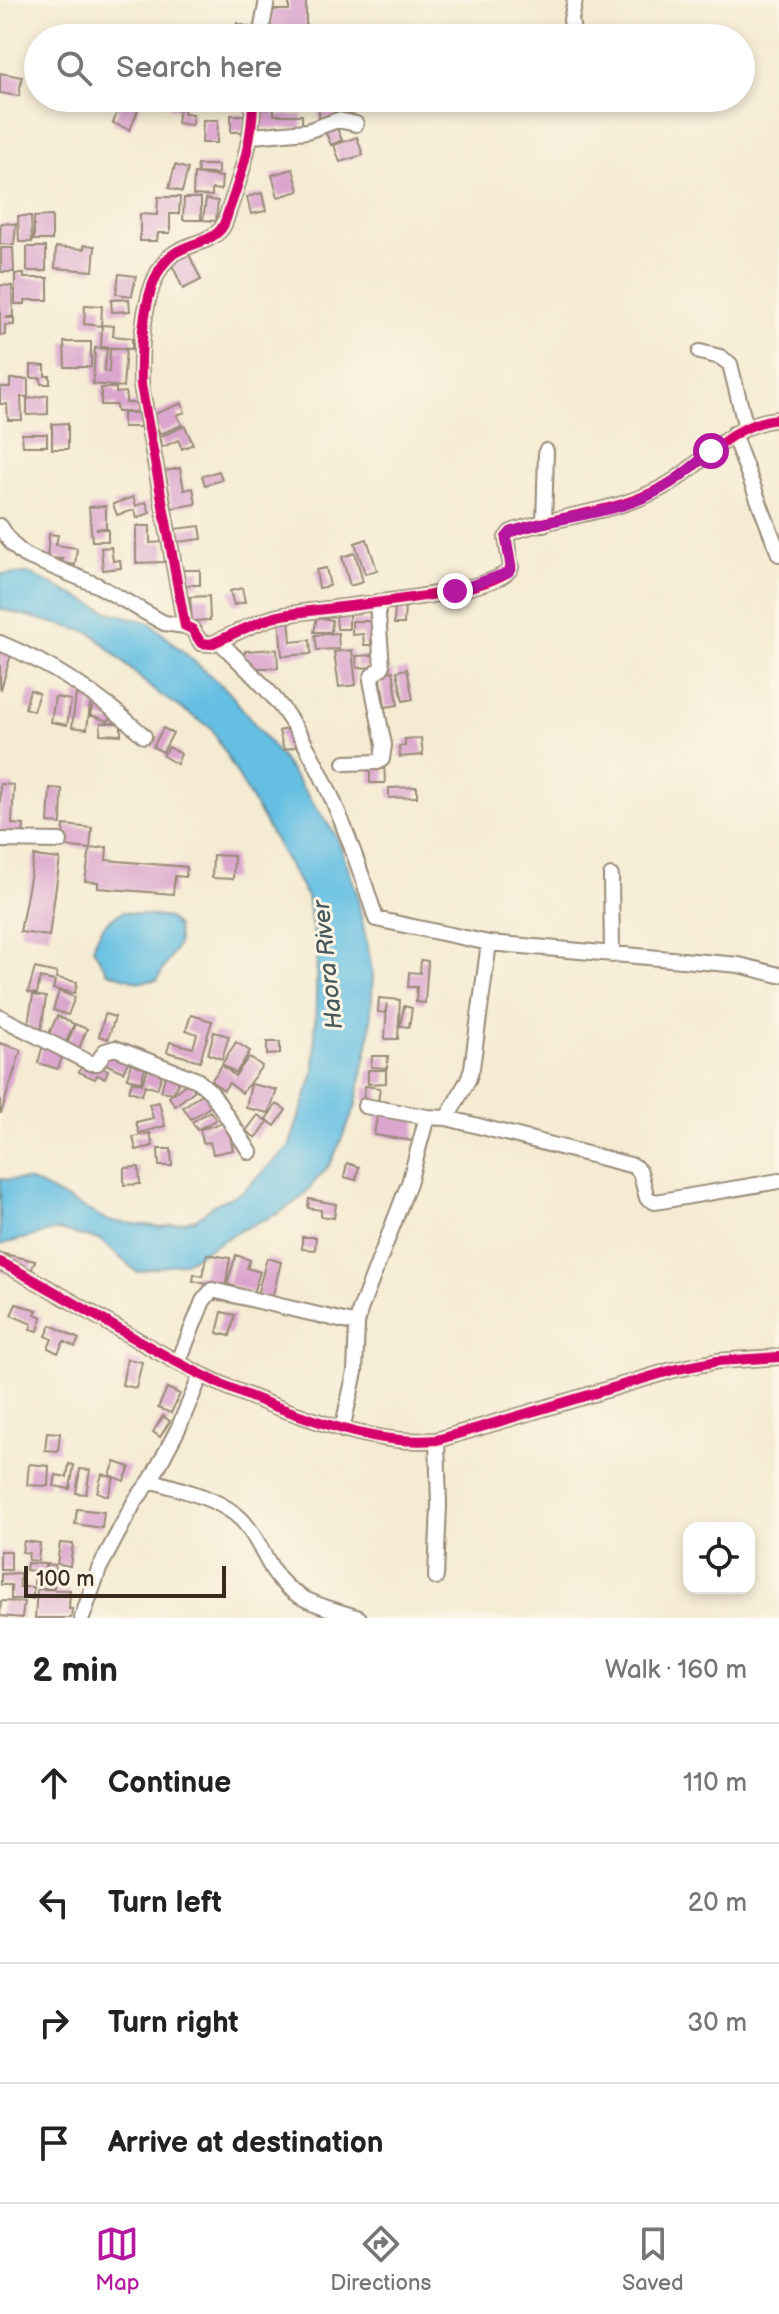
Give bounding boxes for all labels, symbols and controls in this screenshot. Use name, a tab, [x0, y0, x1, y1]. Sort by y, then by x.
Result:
search box	[24, 24, 755, 112]
icon: search	[52, 46, 96, 90]
text: Search here	[116, 50, 282, 86]
route start	[693, 433, 729, 469]
route end	[437, 573, 473, 609]
water label: Haora River	[307, 897, 349, 1031]
map controls	[683, 1522, 755, 1594]
button: locate	[683, 1522, 755, 1594]
scale bar	[24, 1562, 226, 1598]
text: 100 m	[36, 1566, 95, 1593]
text: 2 min	[32, 1650, 118, 1691]
text: Walk · 160 m	[605, 1655, 747, 1686]
icon: ahead	[32, 1761, 76, 1805]
text: Continue	[108, 1765, 231, 1801]
text: 110 m	[683, 1768, 747, 1799]
icon: left	[32, 1881, 76, 1925]
text: Turn left	[108, 1885, 222, 1921]
text: 20 m	[688, 1888, 747, 1919]
icon: right	[32, 2001, 76, 2045]
text: Turn right	[108, 2005, 239, 2041]
text: 30 m	[687, 2008, 747, 2039]
icon: arrive	[32, 2121, 76, 2165]
text: Arrive at destination	[108, 2125, 384, 2161]
tab: Map	[95, 2222, 140, 2297]
tab: Directions	[330, 2222, 431, 2297]
tab: Saved	[622, 2222, 684, 2297]

